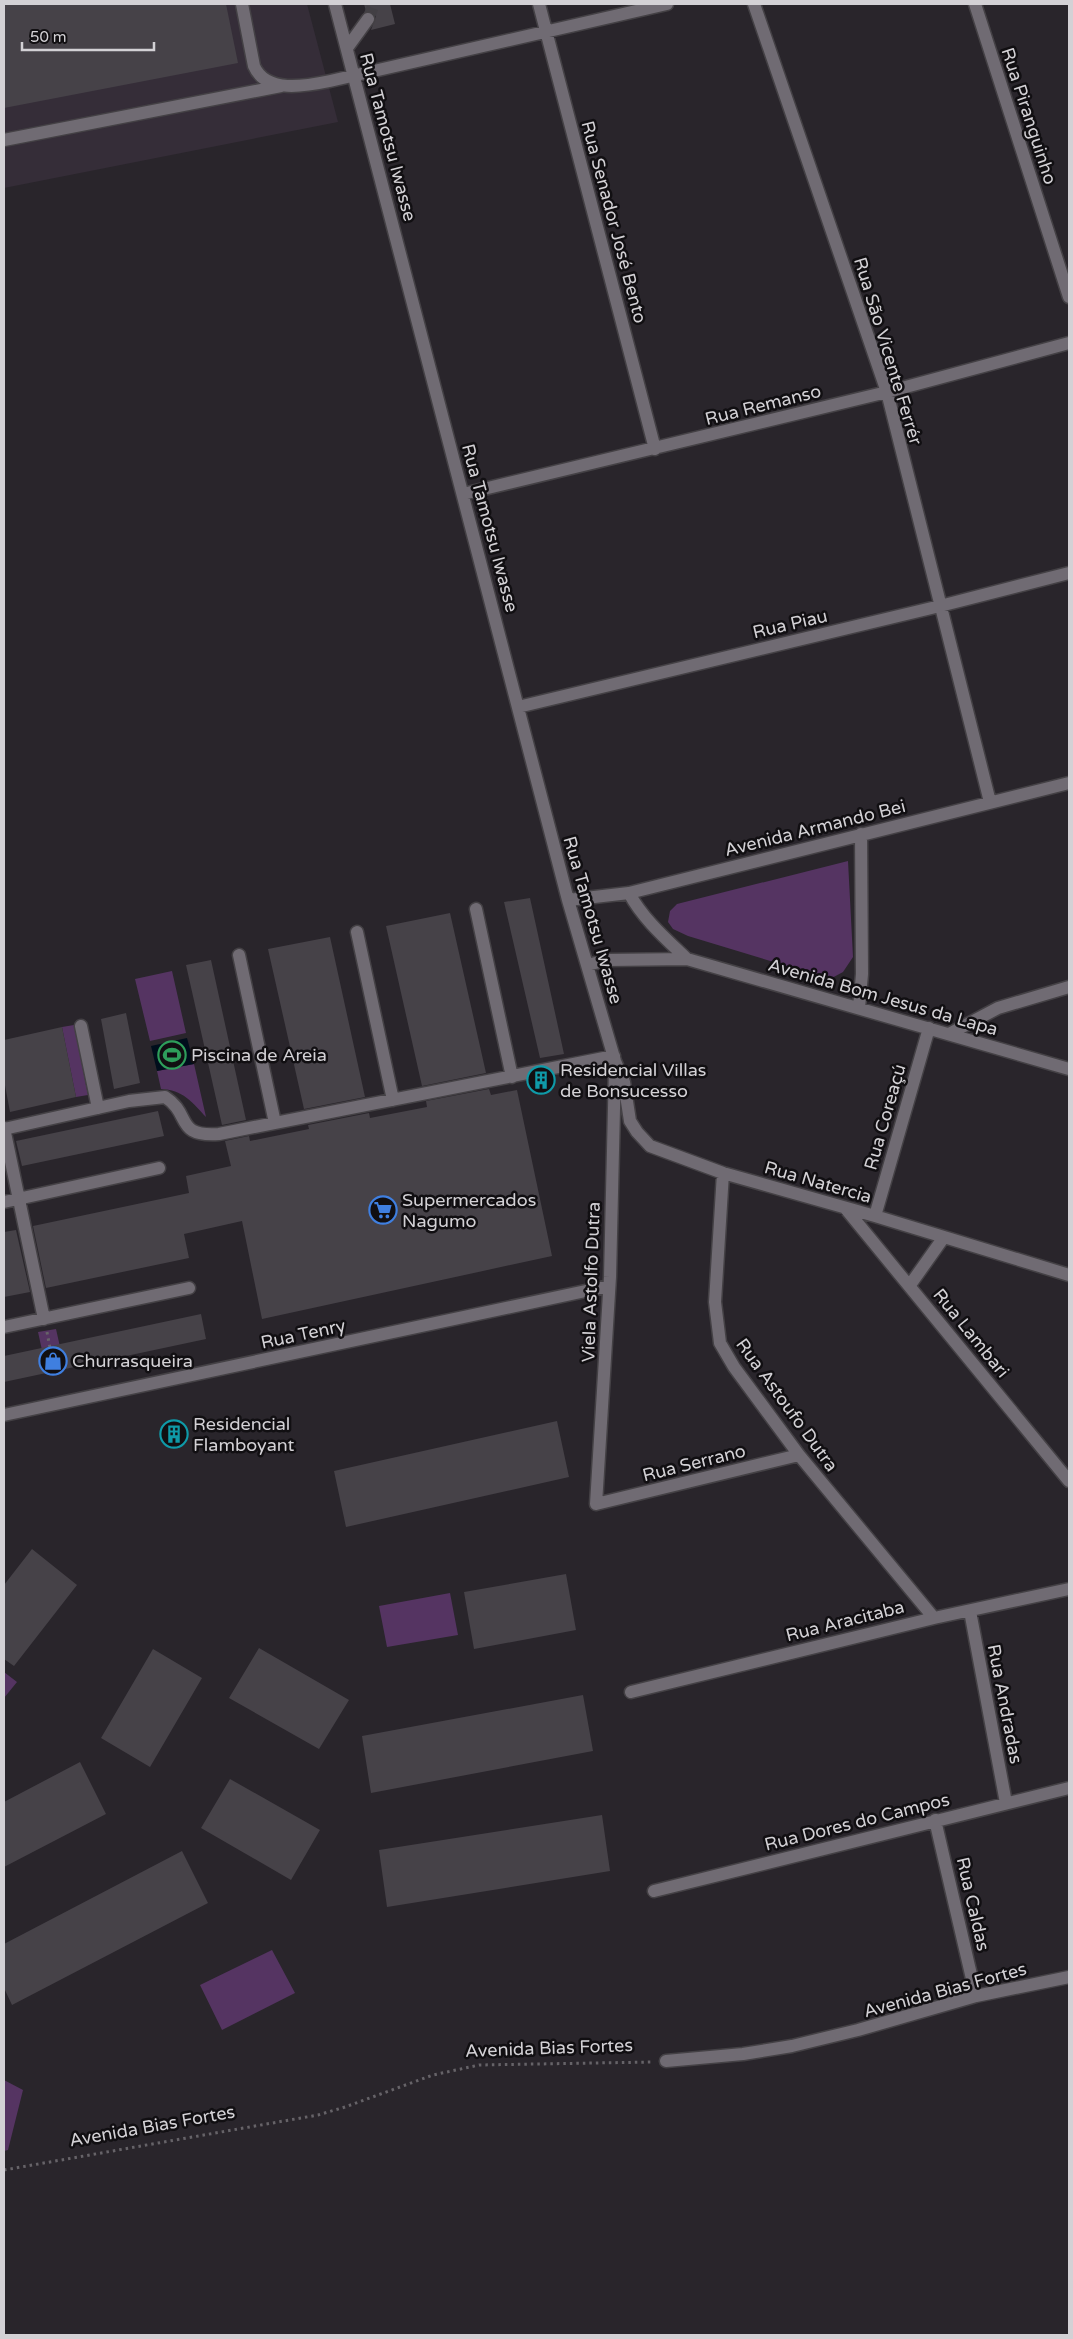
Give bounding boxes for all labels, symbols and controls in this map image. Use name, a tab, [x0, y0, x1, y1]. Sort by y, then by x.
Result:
scale bar	[22, 20, 155, 52]
text: 50 m	[30, 28, 67, 46]
street label: Rua Piranguinho	[996, 45, 1062, 187]
street label: Rua Tamotsu Iwasse	[355, 50, 421, 224]
street label: Rua Senador José Bento	[576, 118, 652, 326]
street label: Rua São Vicente Ferrér	[849, 254, 927, 448]
street label: Rua Remanso	[703, 380, 823, 430]
street label: Rua Tamotsu Iwasse	[457, 441, 523, 615]
street label: Rua Piau	[750, 605, 830, 643]
street label: Avenida Armando Bei	[722, 795, 908, 861]
street label: Rua Tamotsu Iwasse	[559, 834, 627, 1006]
street label: Avenida Bom Jesus da Lapa	[766, 954, 1000, 1040]
sports icon: Piscina de Areia	[157, 1040, 187, 1070]
place label: Piscina de Areia	[191, 1044, 327, 1066]
place label: Residencial Villas de Bonsucesso	[560, 1059, 707, 1102]
street label: Rua Coreaçú	[859, 1061, 911, 1173]
building icon: Residencial Villas de Bonsucesso	[526, 1065, 556, 1095]
street label: Rua Natercia	[762, 1156, 874, 1208]
place label: Supermercados Nagumo	[402, 1189, 536, 1232]
supermarket icon: Supermercados Nagumo	[368, 1195, 398, 1225]
street label: Viela Astolfo Dutra	[577, 1201, 605, 1363]
street label: Rua Lambari	[928, 1284, 1014, 1382]
street label: Rua Tenry	[259, 1314, 348, 1354]
street label: Rua Astoufo Dutra	[731, 1334, 843, 1476]
shop icon: Churrasqueira	[38, 1346, 68, 1376]
place label: Churrasqueira	[72, 1350, 193, 1372]
place label: Residencial Flamboyant	[193, 1413, 295, 1456]
building icon: Residencial Flamboyant	[159, 1419, 189, 1449]
street label: Rua Serrano	[640, 1440, 748, 1486]
street label: Rua Aracitaba	[783, 1596, 907, 1646]
street label: Rua Andradas	[983, 1642, 1027, 1766]
street label: Rua Dores do Campos	[762, 1788, 952, 1856]
street label: Rua Caldas	[952, 1855, 994, 1953]
street label: Avenida Bias Fortes	[861, 1958, 1029, 2022]
street label: Avenida Bias Fortes	[465, 2034, 633, 2062]
street label: Avenida Bias Fortes	[67, 2101, 237, 2151]

